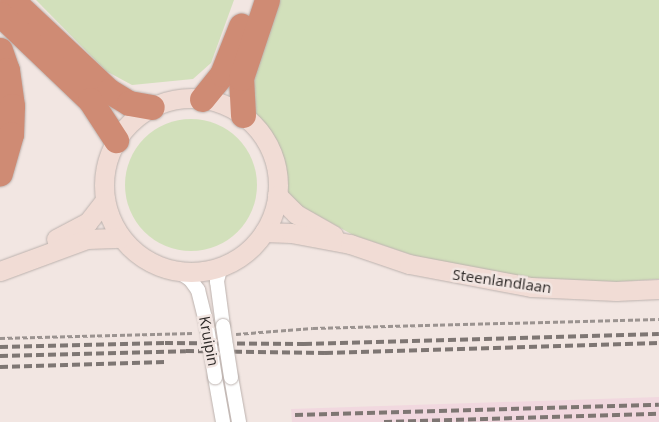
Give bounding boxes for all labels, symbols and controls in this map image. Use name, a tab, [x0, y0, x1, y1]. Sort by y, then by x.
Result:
street label: Steenlandlaan	[451, 265, 553, 297]
street label: Kruipin	[195, 315, 223, 367]

